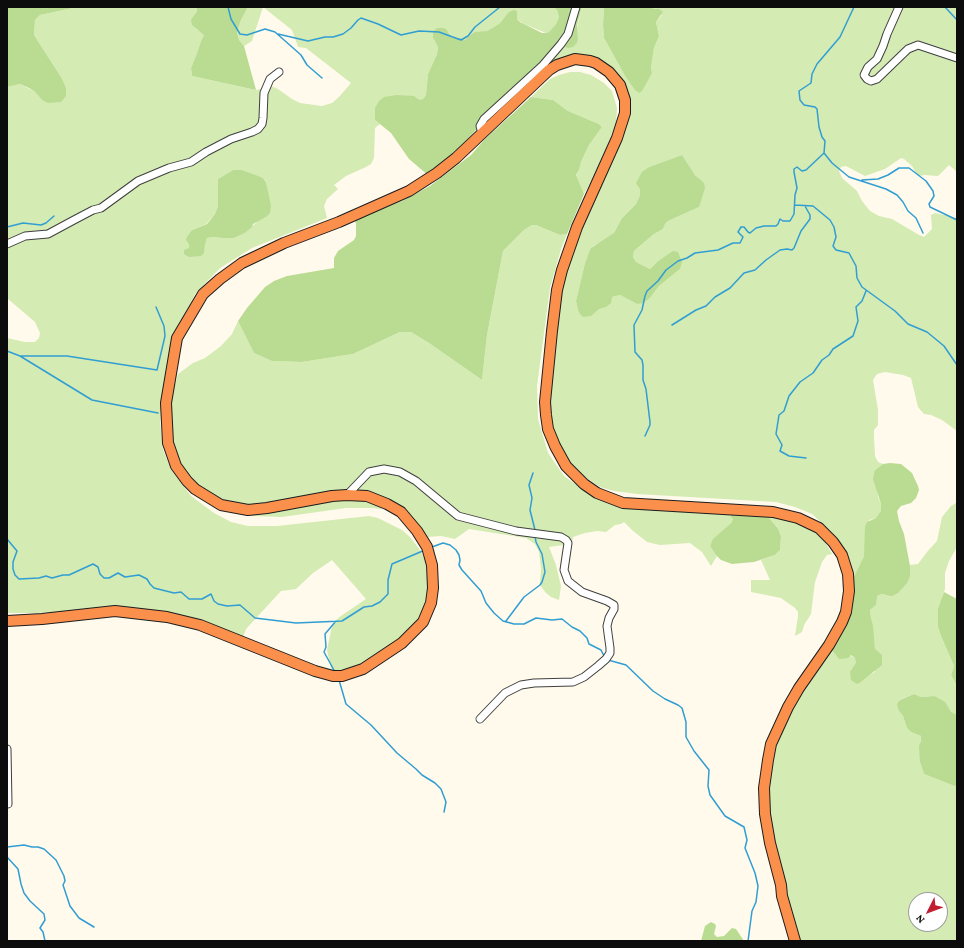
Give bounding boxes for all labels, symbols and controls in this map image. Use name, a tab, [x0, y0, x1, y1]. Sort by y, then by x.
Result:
north arrow	[908, 892, 948, 932]
text: N	[913, 913, 927, 926]

